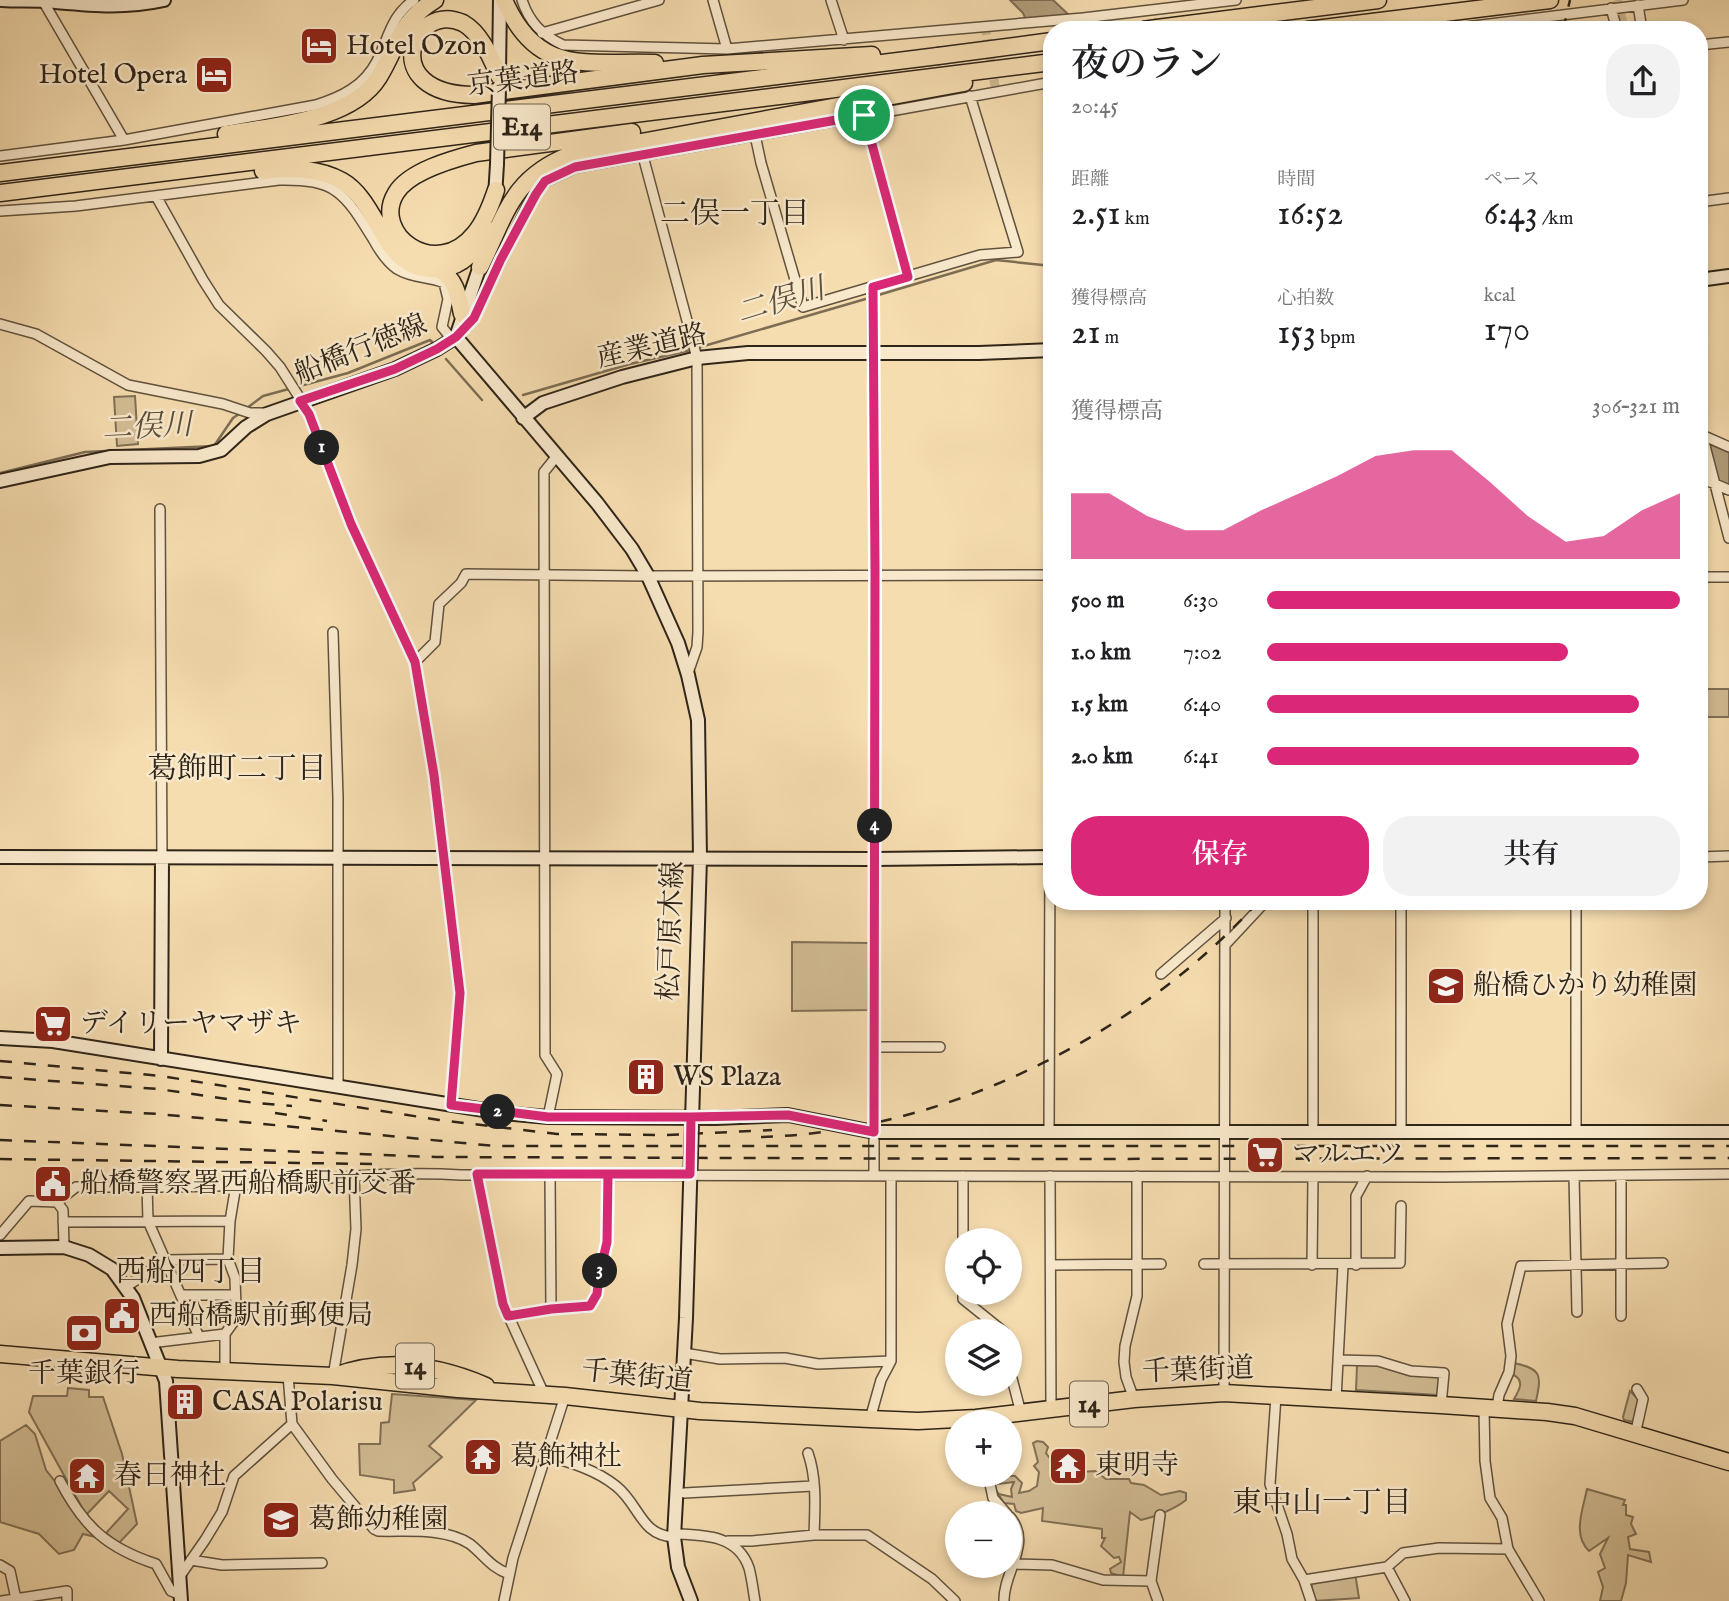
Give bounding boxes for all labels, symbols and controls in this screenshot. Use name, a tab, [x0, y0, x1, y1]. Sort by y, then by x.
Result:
hotel icon: Hotel Ozon	[298, 25, 340, 67]
place label: Hotel Ozon	[346, 29, 487, 64]
text: 夜のラン	[1071, 42, 1223, 90]
button: share	[1606, 44, 1680, 118]
hotel icon: Hotel Opera	[193, 54, 235, 96]
street label: 京葉道路	[465, 56, 581, 104]
place label: Hotel Opera	[38, 58, 188, 93]
pin	[834, 85, 894, 145]
text: 20:45	[1071, 92, 1119, 121]
icon: arrive	[845, 96, 883, 134]
road number: E14	[494, 104, 550, 150]
text: 距離	[1071, 168, 1109, 192]
text: 時間	[1277, 168, 1315, 192]
text: ペース	[1484, 168, 1540, 192]
text: 2.51	[1071, 192, 1121, 237]
text: 16:52	[1277, 192, 1343, 237]
text: 6:43	[1484, 192, 1538, 237]
district label: 二俣一丁目	[660, 196, 810, 234]
text: km	[1121, 207, 1150, 231]
text: /km	[1538, 207, 1573, 231]
water label: 二俣川	[732, 270, 832, 333]
text: kcal	[1484, 284, 1515, 308]
text: 獲得標高	[1071, 287, 1147, 311]
text: 心拍数	[1277, 287, 1334, 311]
street label: 船橋行徳線	[290, 308, 432, 392]
text: 170	[1484, 308, 1530, 353]
text: 21	[1071, 311, 1100, 356]
text: 153	[1277, 311, 1316, 356]
street label: 産業道路	[593, 317, 711, 377]
text: m	[1100, 326, 1119, 350]
text: bpm	[1316, 326, 1355, 350]
text: 306–321 m	[1592, 392, 1680, 421]
text: 獲得標高	[1071, 397, 1163, 426]
water label: 二俣川	[101, 407, 196, 449]
pin: 1	[304, 430, 340, 466]
text: 1	[318, 435, 325, 459]
text: 500 m	[1071, 586, 1125, 615]
text: 6:30	[1183, 586, 1219, 615]
text: 1.0 km	[1071, 638, 1131, 667]
text: 7:02	[1183, 638, 1222, 667]
text: 1.5 km	[1071, 690, 1128, 719]
text: 6:40	[1183, 690, 1221, 719]
text: 2.0 km	[1071, 742, 1133, 771]
text: 6:41	[1183, 742, 1219, 771]
district label: 葛飾町二丁目	[147, 751, 327, 789]
pin: 4	[858, 808, 892, 844]
text: 4	[870, 813, 879, 837]
button: 保存	[1071, 816, 1369, 896]
button: 共有	[1383, 816, 1680, 896]
street label: 松戸原木線	[652, 860, 692, 1002]
school or university icon: 船橋ひかり幼稚園	[1425, 965, 1467, 1007]
place label: 船橋ひかり幼稚園	[1473, 969, 1697, 1004]
supermarket icon: デイリーヤマザキ	[32, 1003, 74, 1045]
place label: デイリーヤマザキ	[80, 1007, 302, 1042]
building icon: WS Plaza	[625, 1056, 667, 1098]
place label: WS Plaza	[673, 1060, 782, 1095]
pin: 2	[480, 1094, 516, 1130]
text: 2	[493, 1099, 502, 1123]
supermarket icon: マルエツ	[1244, 1134, 1286, 1176]
place label: マルエツ	[1292, 1138, 1404, 1173]
public building icon: 船橋警察署西船橋駅前交番	[32, 1163, 74, 1205]
place label: 船橋警察署西船橋駅前交番	[80, 1167, 416, 1202]
map controls	[945, 1228, 1022, 1578]
button: locate	[945, 1228, 1022, 1305]
district label: 西船四丁目	[116, 1254, 266, 1292]
pin: 3	[582, 1254, 618, 1288]
text: 3	[596, 1258, 603, 1282]
public building icon: 西船橋駅前郵便局	[101, 1295, 143, 1337]
place label: 西船橋駅前郵便局	[149, 1299, 373, 1334]
bank icon: 千葉銀行	[63, 1312, 105, 1354]
button: layers	[945, 1319, 1022, 1396]
road number: 14	[396, 1344, 434, 1388]
street label: 千葉街道	[1141, 1352, 1255, 1390]
street label: 千葉街道	[579, 1354, 695, 1400]
place label: 千葉銀行	[28, 1357, 140, 1392]
building icon: CASA Polarisu	[164, 1381, 206, 1423]
road number: 14	[1070, 1382, 1108, 1427]
place label: CASA Polarisu	[212, 1385, 383, 1420]
button: +	[945, 1410, 1022, 1487]
temple icon: 葛飾神社	[462, 1436, 504, 1478]
place label: 葛飾神社	[510, 1440, 622, 1475]
temple icon: 東明寺	[1047, 1445, 1089, 1487]
place label: 東明寺	[1095, 1449, 1179, 1484]
temple icon: 春日神社	[66, 1455, 108, 1497]
place label: 春日神社	[114, 1459, 226, 1494]
district label: 東中山一丁目	[1232, 1485, 1412, 1523]
school or university icon: 葛飾幼稚園	[260, 1499, 302, 1541]
button: −	[945, 1501, 1022, 1578]
place label: 葛飾幼稚園	[308, 1503, 448, 1538]

